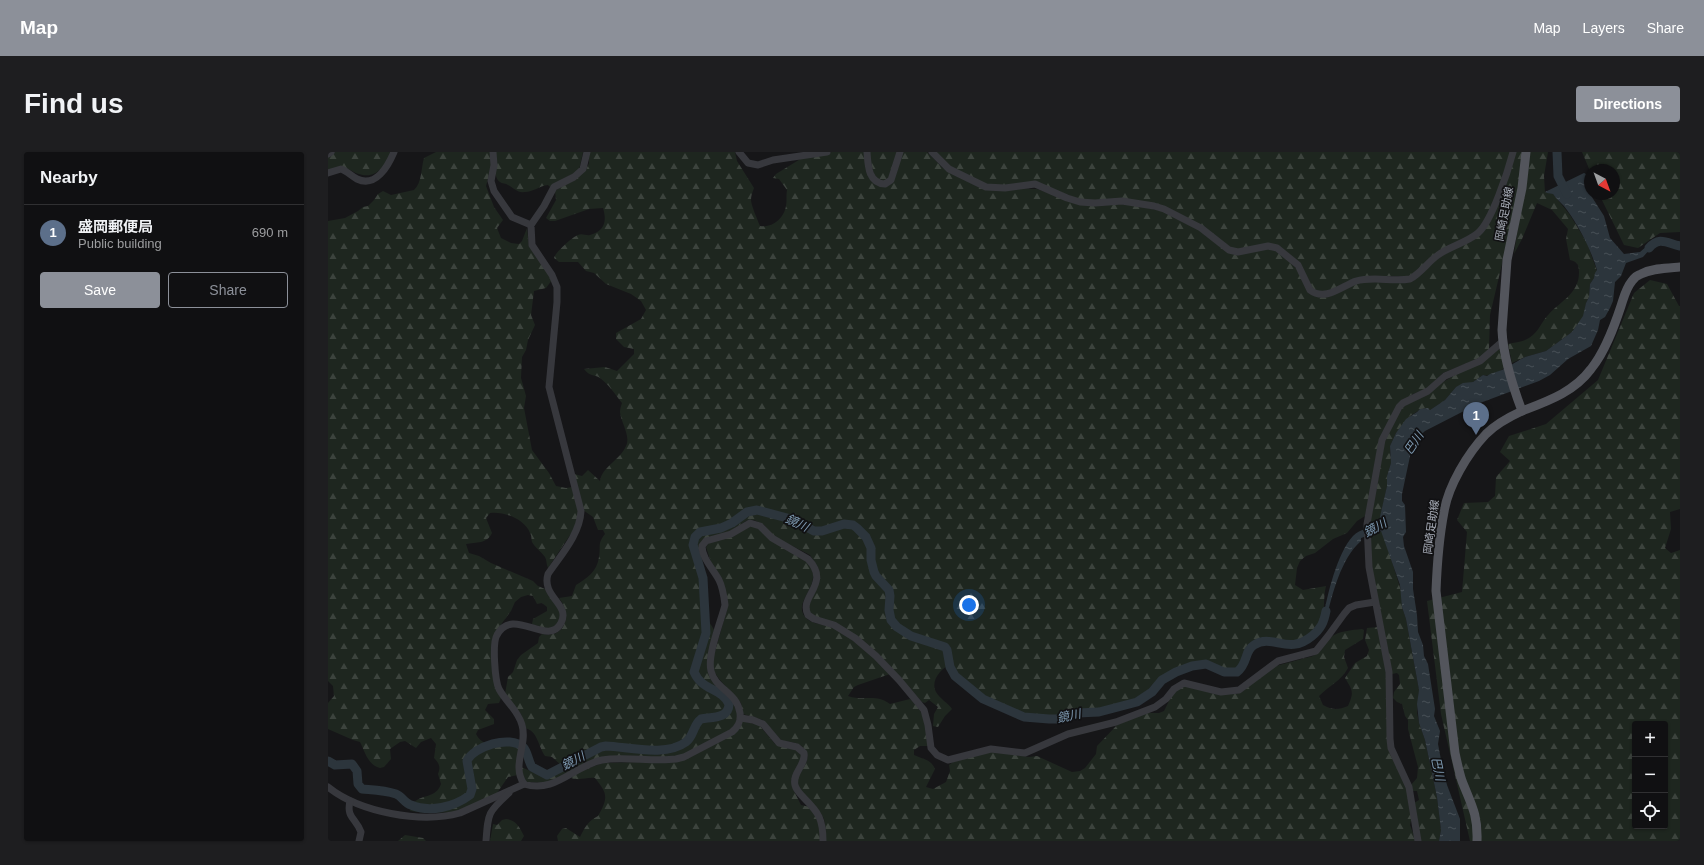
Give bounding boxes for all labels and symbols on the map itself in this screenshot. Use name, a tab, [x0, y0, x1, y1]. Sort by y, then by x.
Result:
north arrow	[1584, 164, 1620, 200]
street label: 岡崎足助線	[1493, 186, 1515, 242]
pin: 1	[1463, 402, 1489, 435]
water label: 巴川	[1401, 427, 1428, 457]
street label: 岡崎足助線	[1421, 499, 1441, 555]
water label: 鏡川	[783, 512, 813, 535]
water label: 鏡川	[1361, 515, 1391, 540]
your location	[959, 595, 979, 615]
water label: 鏡川	[1056, 706, 1084, 725]
water label: 鏡川	[559, 748, 589, 773]
water label: 巴川	[1429, 756, 1448, 784]

